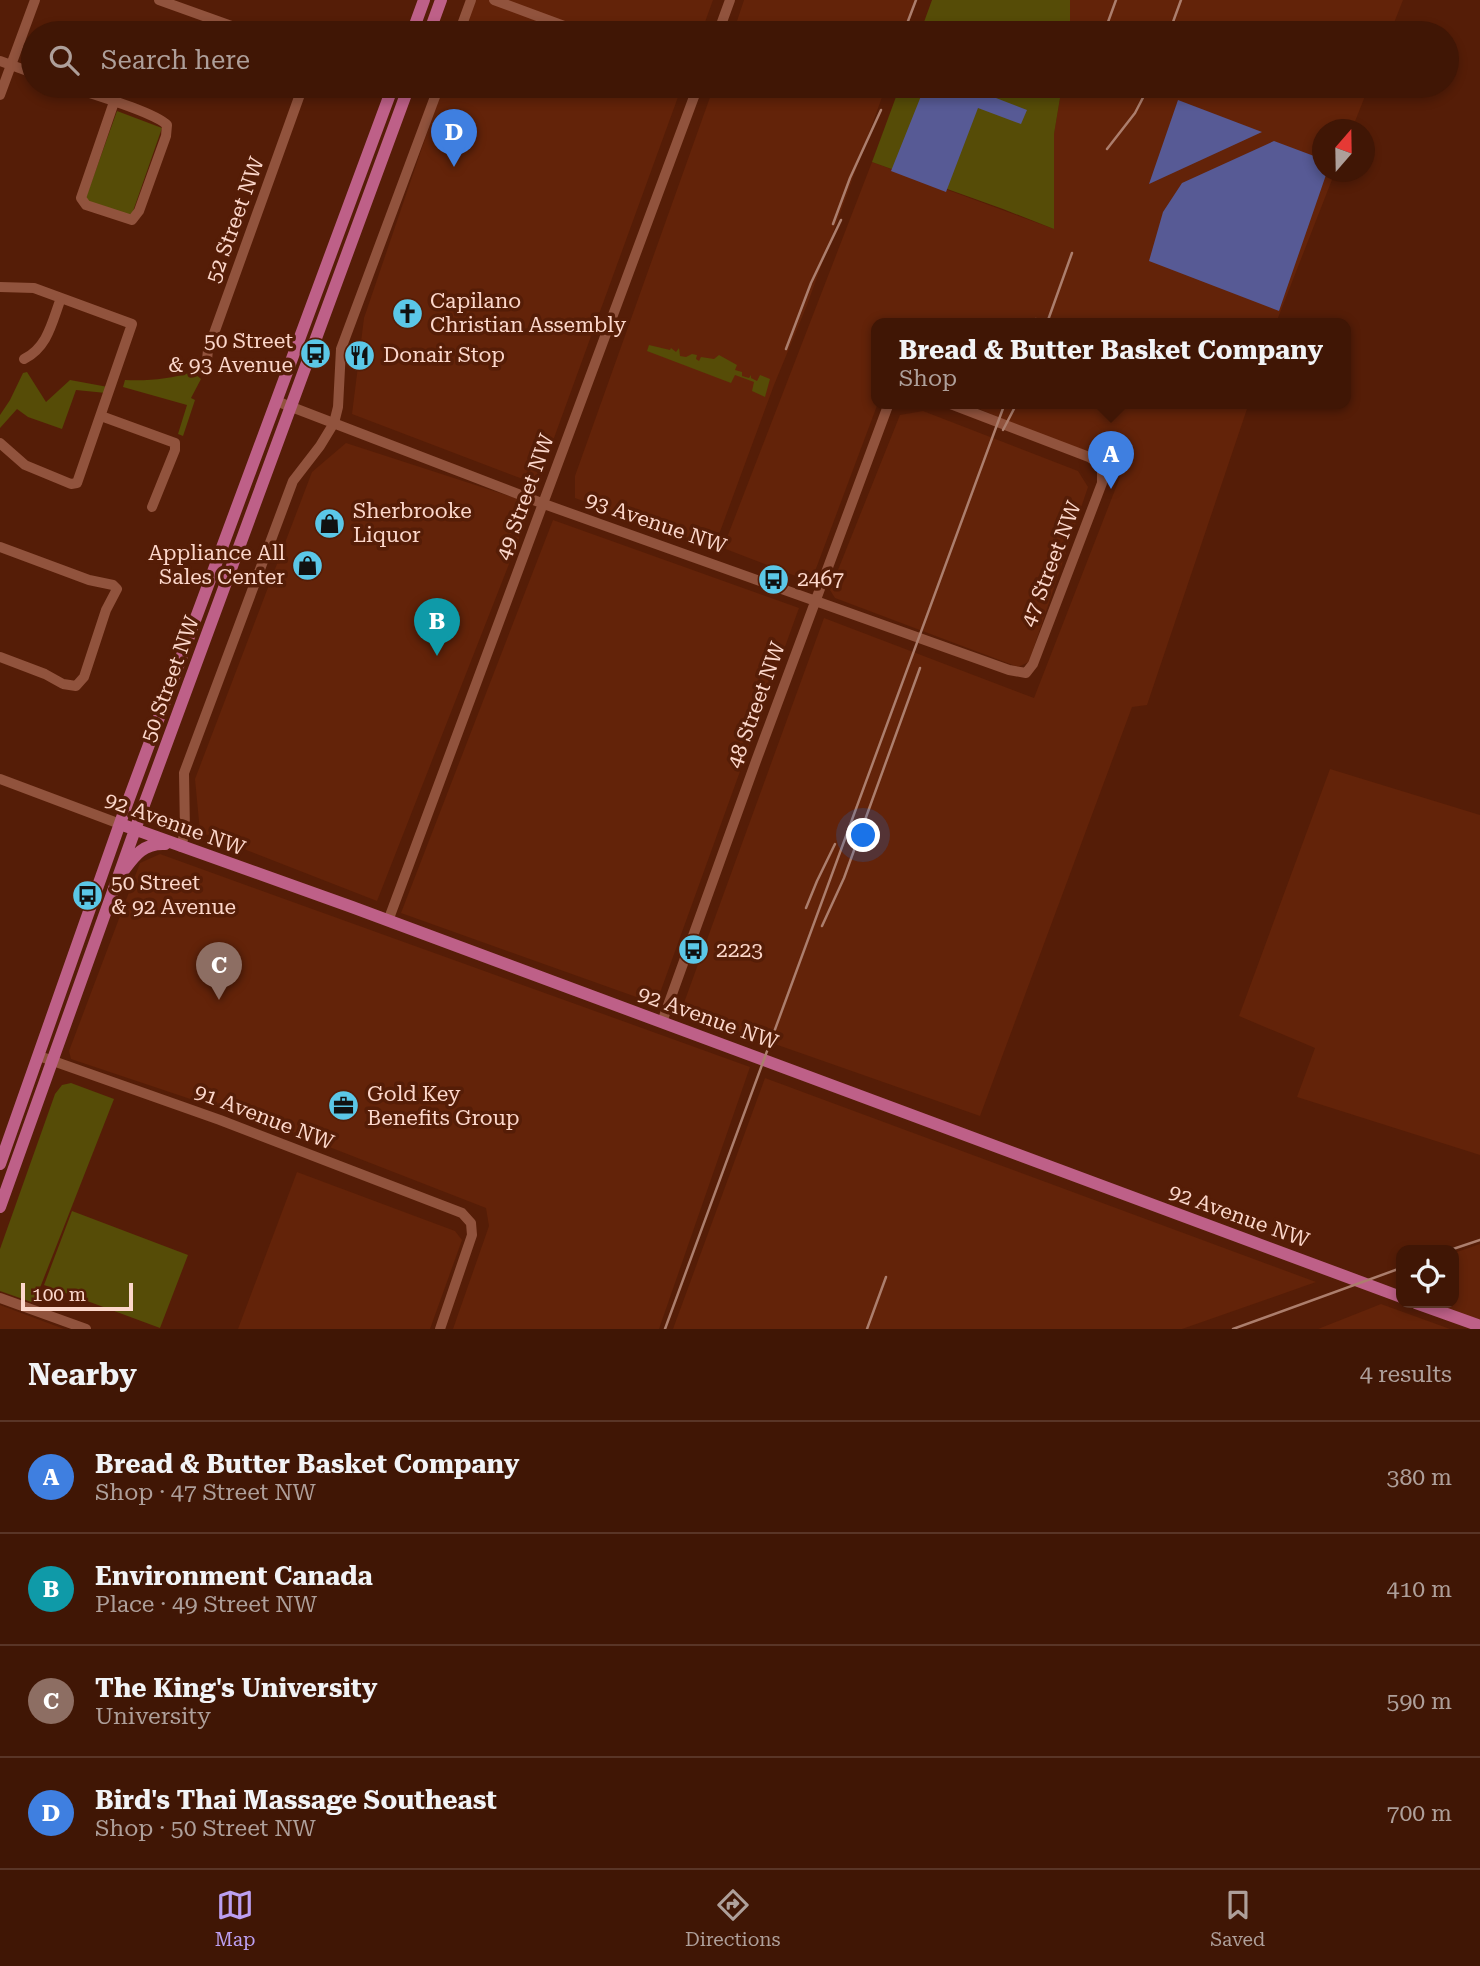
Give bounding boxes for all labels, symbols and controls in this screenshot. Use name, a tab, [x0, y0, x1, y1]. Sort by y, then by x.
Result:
search box	[21, 21, 1459, 98]
icon: search	[45, 41, 83, 79]
text: Search here	[101, 45, 250, 75]
pin: D	[431, 109, 477, 167]
north arrow	[1312, 119, 1375, 182]
street label: 52 Street NW	[201, 153, 269, 286]
place label: Capilano Christian Assembly	[430, 289, 627, 337]
church icon: Capilano Christian Assembly	[390, 296, 424, 330]
popup	[871, 318, 1351, 409]
place label: 50 Street & 93 Avenue	[168, 329, 293, 377]
text: Bread & Butter Basket Company	[899, 335, 1323, 365]
bus stop icon: 50 Street & 93 Avenue	[299, 336, 333, 370]
restaurant icon: Donair Stop	[343, 338, 377, 372]
place label: Donair Stop	[383, 343, 505, 367]
text: Shop	[899, 365, 957, 392]
street label: 49 Street NW	[491, 430, 559, 563]
pin: A	[1088, 431, 1134, 489]
street label: 93 Avenue NW	[582, 488, 730, 559]
street label: 47 Street NW	[1016, 497, 1086, 630]
place label: Sherbrooke Liquor	[353, 499, 472, 547]
shop icon: Sherbrooke Liquor	[313, 506, 347, 540]
place label: Appliance All Sales Center	[148, 541, 286, 589]
shop icon: Appliance All Sales Center	[291, 548, 325, 582]
bus stop icon: 2467	[757, 562, 791, 596]
place label: 2467	[797, 567, 844, 591]
pin: B	[414, 598, 460, 656]
street label: 50 Street NW	[136, 612, 204, 745]
street label: 48 Street NW	[722, 638, 790, 771]
street label: 92 Avenue NW	[102, 787, 249, 861]
your location	[846, 818, 880, 852]
place label: 50 Street & 92 Avenue	[111, 871, 236, 919]
bus stop icon: 50 Street & 92 Avenue	[71, 878, 105, 912]
bus stop icon: 2223	[676, 933, 710, 967]
place label: 2223	[716, 938, 763, 962]
pin: C	[196, 942, 242, 1000]
street label: 92 Avenue NW	[635, 981, 782, 1055]
street label: 91 Avenue NW	[191, 1079, 338, 1155]
place label: Gold Key Benefits Group	[367, 1082, 520, 1130]
office icon: Gold Key Benefits Group	[327, 1089, 361, 1123]
street label: 92 Avenue NW	[1166, 1179, 1313, 1253]
map controls	[1396, 1245, 1459, 1308]
button: locate	[1396, 1245, 1459, 1308]
scale bar	[21, 1280, 133, 1312]
text: 100 m	[32, 1283, 86, 1306]
text: Nearby	[28, 1357, 137, 1392]
text: 4 results	[1360, 1361, 1452, 1388]
text: Bread & Butter Basket Company	[95, 1449, 519, 1479]
text: A	[43, 1464, 59, 1491]
text: 380 m	[1387, 1464, 1452, 1491]
text: Shop · 47 Street NW	[95, 1479, 316, 1506]
text: Environment Canada	[95, 1561, 373, 1591]
text: B	[43, 1576, 59, 1603]
text: 410 m	[1387, 1576, 1452, 1603]
text: Place · 49 Street NW	[95, 1591, 317, 1618]
text: The King's University	[95, 1673, 378, 1703]
text: C	[43, 1688, 59, 1715]
text: 590 m	[1387, 1688, 1452, 1715]
text: University	[95, 1703, 211, 1730]
text: Bird's Thai Massage Southeast	[95, 1785, 497, 1815]
text: D	[42, 1800, 60, 1827]
text: 700 m	[1387, 1800, 1452, 1827]
text: Shop · 50 Street NW	[95, 1815, 316, 1842]
tab: Map	[215, 1886, 255, 1951]
tab: Directions	[685, 1886, 781, 1951]
tab: Saved	[1210, 1886, 1265, 1951]

